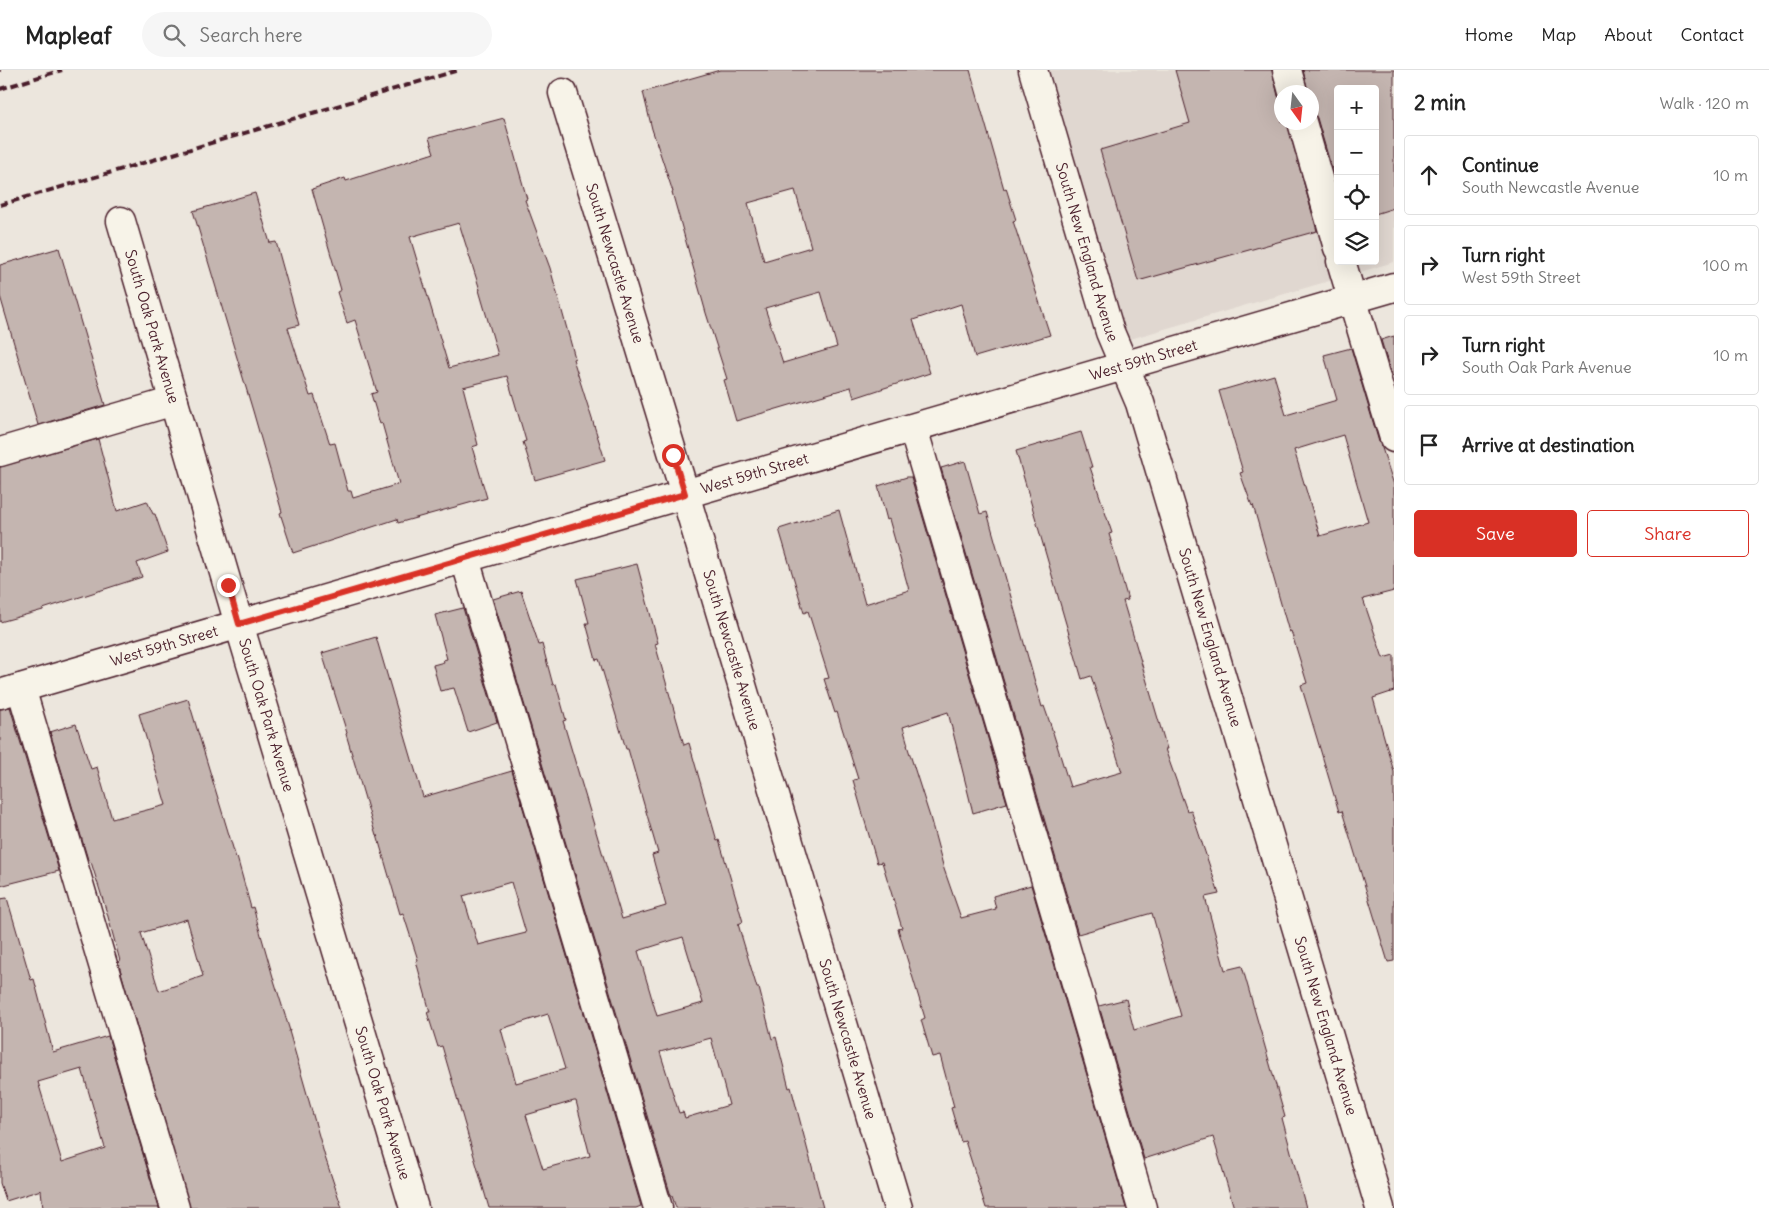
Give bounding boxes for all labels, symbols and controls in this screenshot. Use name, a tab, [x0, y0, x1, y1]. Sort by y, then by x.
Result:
search box	[142, 12, 492, 57]
text: Mapleaf	[25, 20, 112, 50]
icon: search	[160, 21, 188, 49]
text: Search here	[200, 23, 303, 47]
text: Home	[1465, 23, 1513, 46]
text: Map	[1541, 23, 1576, 46]
text: About	[1604, 23, 1652, 46]
text: Contact	[1680, 23, 1744, 46]
north arrow	[1274, 85, 1319, 130]
map controls	[1334, 85, 1379, 265]
button: +	[1334, 85, 1379, 130]
text: 2 min	[1414, 89, 1466, 116]
text: Walk · 120 m	[1659, 93, 1749, 113]
button: −	[1334, 130, 1379, 175]
text: Continue	[1462, 153, 1539, 177]
street label: South New England Avenue	[1052, 160, 1123, 345]
icon: ahead	[1415, 161, 1443, 189]
text: 10 m	[1713, 165, 1748, 185]
button: locate	[1334, 175, 1379, 220]
text: South Newcastle Avenue	[1462, 177, 1639, 197]
street label: South Newcastle Avenue	[582, 181, 649, 345]
button: layers	[1334, 220, 1379, 265]
text: Turn right	[1462, 243, 1545, 267]
street label: South Oak Park Avenue	[121, 247, 184, 405]
icon: right	[1415, 251, 1443, 279]
text: 100 m	[1703, 255, 1748, 275]
text: West 59th Street	[1462, 267, 1581, 287]
text: Turn right	[1462, 333, 1545, 357]
street label: West 59th Street	[1087, 335, 1199, 384]
icon: right	[1415, 341, 1443, 369]
text: 10 m	[1713, 345, 1748, 365]
text: South Oak Park Avenue	[1462, 357, 1632, 377]
icon: arrive	[1415, 431, 1443, 459]
text: Arrive at destination	[1462, 433, 1635, 457]
route start	[662, 444, 685, 467]
street label: West 59th Street	[698, 449, 810, 498]
button: Save	[1414, 510, 1577, 557]
button: Share	[1587, 510, 1749, 557]
street label: South New England Avenue	[1175, 546, 1246, 729]
street label: South Newcastle Avenue	[699, 567, 765, 732]
route end	[217, 574, 240, 597]
street label: West 59th Street	[108, 621, 220, 670]
street label: South Oak Park Avenue	[235, 636, 299, 794]
street label: South New England Avenue	[1291, 934, 1362, 1117]
street label: South Newcastle Avenue	[815, 957, 881, 1121]
street label: South Oak Park Avenue	[351, 1024, 415, 1182]

